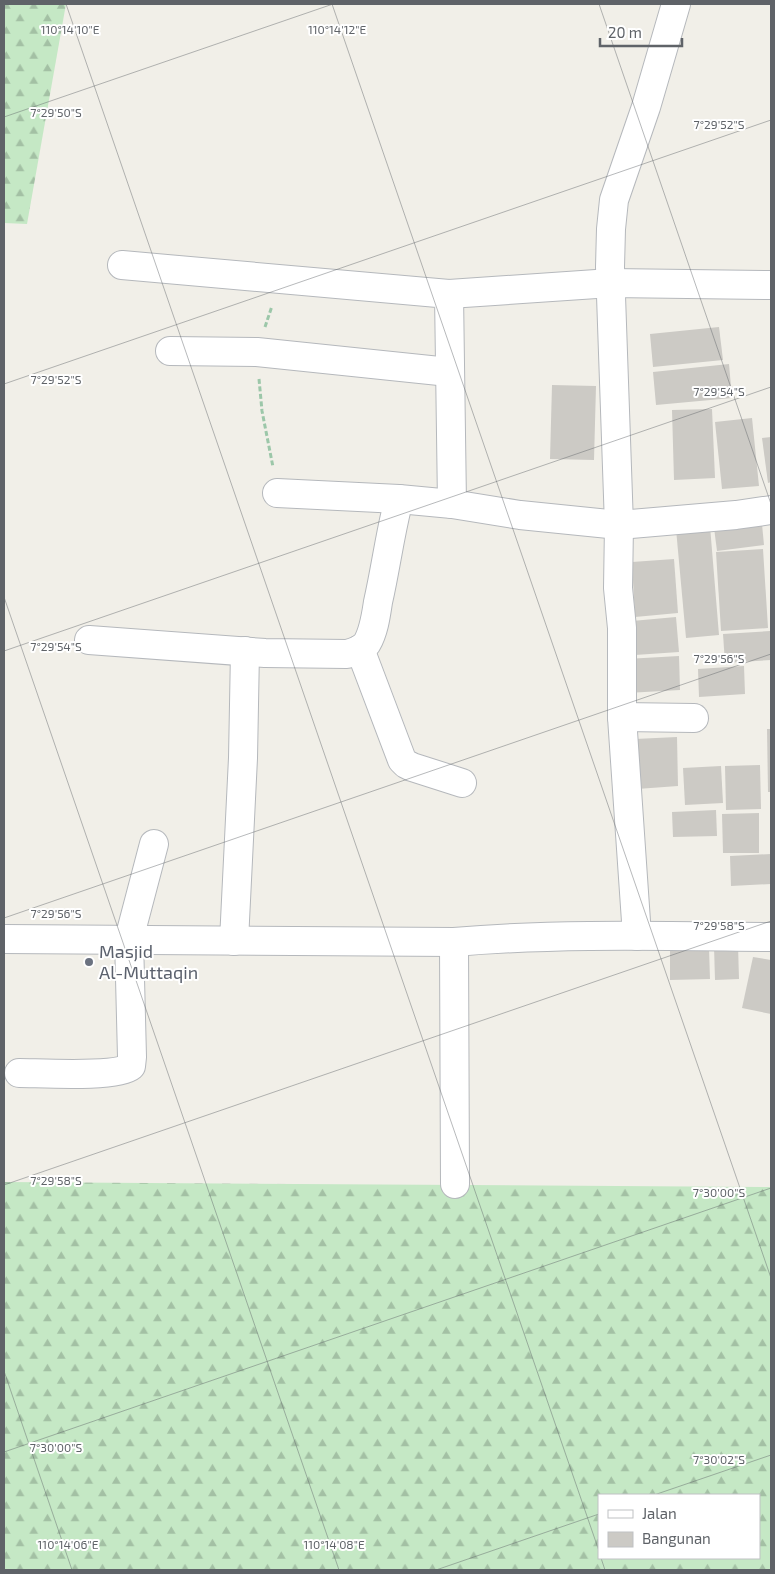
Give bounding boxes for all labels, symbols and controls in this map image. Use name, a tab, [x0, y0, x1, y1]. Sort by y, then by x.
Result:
scale bar	[600, 15, 682, 47]
text: 110°14'10"E	[41, 22, 100, 36]
text: 110°14'12"E	[308, 22, 366, 36]
text: 20 m	[608, 23, 642, 41]
text: 7°29'50"S	[30, 105, 82, 119]
text: 7°29'52"S	[694, 117, 745, 131]
text: 7°29'52"S	[31, 372, 82, 386]
text: 7°29'54"S	[693, 384, 745, 398]
text: 7°29'54"S	[30, 639, 82, 653]
text: 7°29'56"S	[694, 651, 745, 665]
text: 7°29'56"S	[31, 906, 82, 920]
text: 7°29'58"S	[693, 918, 745, 932]
place label: Masjid Al-Muttaqin	[99, 940, 198, 983]
marker: Masjid Al-Muttaqin	[83, 956, 95, 968]
text: 7°29'58"S	[30, 1173, 82, 1187]
text: 7°30'00"S	[693, 1185, 745, 1199]
text: 7°30'00"S	[30, 1440, 82, 1454]
text: 7°30'02"S	[693, 1452, 745, 1466]
legend	[598, 1494, 760, 1559]
text: Jalan	[642, 1504, 677, 1522]
text: Bangunan	[642, 1529, 711, 1547]
text: 110°14'06"E	[38, 1537, 99, 1551]
text: 110°14'08"E	[303, 1537, 365, 1551]

